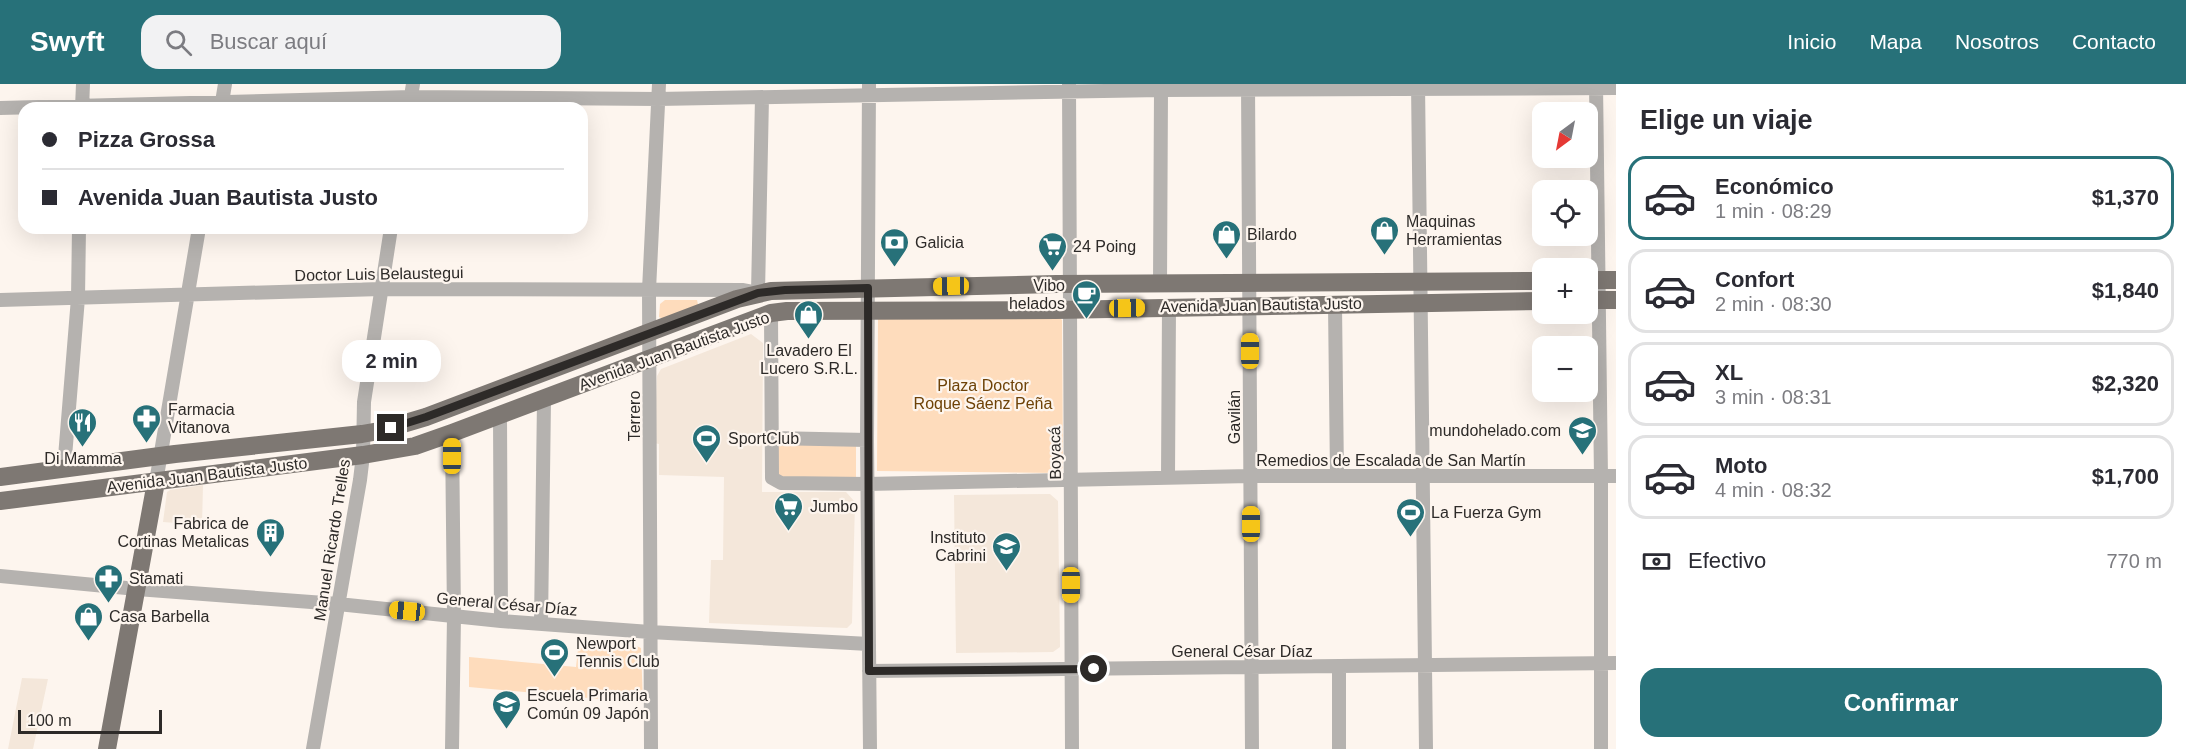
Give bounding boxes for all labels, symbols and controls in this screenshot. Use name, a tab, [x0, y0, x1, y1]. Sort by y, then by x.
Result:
search box	[141, 15, 561, 69]
text: Swyft	[30, 26, 105, 57]
icon: search	[162, 26, 195, 59]
text: Buscar aquí	[210, 29, 327, 54]
text: Inicio	[1787, 30, 1836, 53]
text: Mapa	[1869, 30, 1922, 53]
text: Nosotros	[1955, 30, 2039, 53]
text: Contacto	[2072, 30, 2156, 53]
north arrow	[1532, 102, 1598, 168]
map controls	[1532, 102, 1598, 402]
text: Elige un viaje	[1640, 105, 1813, 135]
text: Pizza Grossa	[78, 127, 215, 152]
icon: car	[1643, 171, 1697, 225]
text: Económico	[1715, 174, 1834, 199]
button: locate	[1532, 180, 1598, 246]
text: Avenida Juan Bautista Justo	[78, 185, 378, 210]
text: $1,370	[2092, 185, 2159, 210]
text: 1 min · 08:29	[1715, 200, 1832, 222]
place label: Maquinas Herramientas	[1406, 213, 1502, 248]
shop icon: Maquinas Herramientas	[1369, 214, 1401, 256]
shop icon: Bilardo	[1210, 218, 1242, 260]
bank icon: Galicia	[878, 226, 910, 268]
place label: Bilardo	[1247, 226, 1297, 243]
supermarket icon: 24 Poing	[1036, 230, 1068, 272]
place label: Galicia	[915, 234, 964, 251]
place label: 24 Poing	[1073, 238, 1136, 255]
button: +	[1532, 258, 1598, 324]
street label: Doctor Luis Belaustegui	[294, 264, 464, 284]
icon: car	[1643, 264, 1697, 318]
text: Confort	[1715, 267, 1794, 292]
car	[933, 277, 969, 295]
place label: Vibo helados	[1009, 277, 1065, 312]
cafe icon: Vibo helados	[1070, 278, 1102, 320]
text: $1,840	[2092, 278, 2159, 303]
text: 2 min · 08:30	[1715, 293, 1832, 315]
street label: Avenida Juan Bautista Justo	[1160, 295, 1362, 315]
shop icon: Lavadero El Lucero S.R.L.	[793, 298, 825, 340]
car	[1109, 299, 1145, 317]
street label: Avenida Juan Bautista Justo	[576, 309, 772, 393]
car	[1241, 333, 1259, 369]
button: −	[1532, 336, 1598, 402]
callout: 2 min	[342, 341, 440, 383]
place label: Lavadero El Lucero S.R.L.	[760, 342, 858, 377]
text: 2 min	[365, 350, 418, 372]
icon: car	[1643, 357, 1697, 411]
text: XL	[1715, 360, 1743, 385]
text: $2,320	[2092, 371, 2159, 396]
park label: Plaza Doctor Roque Sáenz Peña	[914, 377, 1052, 412]
text: 3 min · 08:31	[1715, 386, 1832, 408]
street label: Gavilán	[1226, 390, 1243, 444]
street label: Terrero	[626, 391, 643, 441]
place label: Farmacia Vitanova	[168, 401, 235, 436]
pharmacy icon: Farmacia Vitanova	[131, 402, 163, 444]
restaurant icon: Di Mamma	[67, 406, 99, 448]
route end	[377, 414, 404, 441]
school or university icon: mundohelado.com	[1566, 414, 1598, 456]
sports icon: SportClub	[691, 422, 723, 464]
place label: mundohelado.com	[1429, 422, 1561, 439]
street label: Boyacá	[1046, 426, 1064, 480]
place label: SportClub	[728, 430, 799, 447]
car	[443, 438, 461, 474]
place label: Di Mamma	[44, 450, 122, 467]
icon: car	[1643, 450, 1697, 504]
street label: Remedios de Escalada de San Martín	[1256, 452, 1526, 469]
text: Moto	[1715, 453, 1768, 478]
street label: Avenida Juan Bautista Justo	[106, 454, 308, 496]
street label: Manuel Ricardo Trelles	[311, 458, 353, 622]
text: $1,700	[2092, 464, 2159, 489]
text: 4 min · 08:32	[1715, 479, 1832, 501]
supermarket icon: Jumbo	[773, 490, 805, 532]
sports icon: La Fuerza Gym	[1394, 496, 1426, 538]
place label: Jumbo	[810, 498, 858, 515]
place label: La Fuerza Gym	[1431, 504, 1541, 521]
car	[1242, 506, 1260, 542]
place label: Fabrica de Cortinas Metalicas	[117, 515, 249, 550]
building icon: Fabrica de Cortinas Metalicas	[254, 516, 286, 558]
place label: Instituto Cabrini	[930, 529, 986, 564]
school or university icon: Instituto Cabrini	[991, 530, 1023, 572]
icon: cash	[1640, 545, 1673, 578]
text: Efectivo	[1688, 548, 1766, 573]
text: 770 m	[2106, 550, 2162, 572]
pharmacy icon: Stamati	[92, 562, 124, 604]
car	[1062, 567, 1080, 603]
place label: Stamati	[129, 570, 183, 587]
street label: General César Díaz	[436, 589, 578, 619]
shop icon: Casa Barbella	[72, 600, 104, 642]
car	[388, 600, 426, 622]
place label: Casa Barbella	[109, 608, 210, 625]
place label: Newport Tennis Club	[576, 635, 660, 670]
sports icon: Newport Tennis Club	[539, 636, 571, 678]
street label: General César Díaz	[1171, 643, 1313, 660]
route start	[1080, 655, 1107, 682]
button: Confirmar	[1640, 668, 2162, 737]
place label: Escuela Primaria Común 09 Japón	[527, 687, 649, 722]
school or university icon: Escuela Primaria Común 09 Japón	[490, 688, 522, 730]
scale bar	[18, 707, 162, 734]
text: 100 m	[27, 712, 71, 729]

